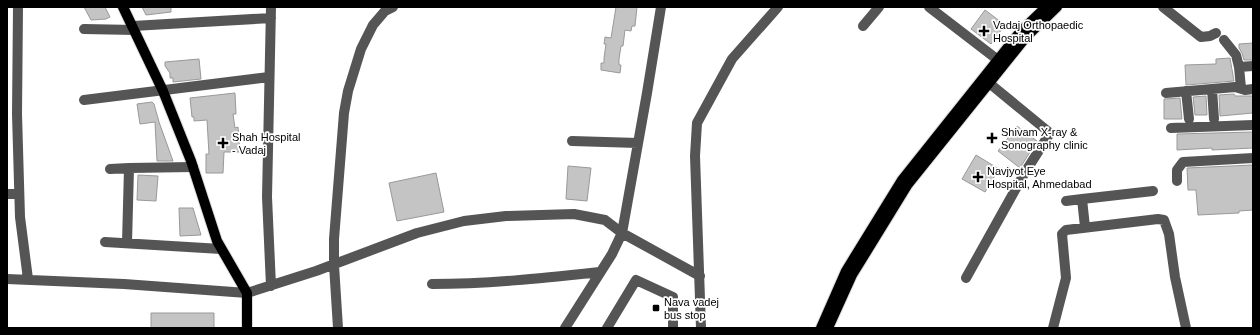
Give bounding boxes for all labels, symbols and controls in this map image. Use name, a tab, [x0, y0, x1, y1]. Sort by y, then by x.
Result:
place label: Vadaj Orthopaedic Hospital	[993, 19, 1084, 44]
marker: Vadaj Orthopaedic Hospital	[978, 25, 990, 37]
place label: Shivam X-ray & Sonography clinic	[1001, 126, 1088, 151]
place label: Shah Hospital - Vadaj	[232, 131, 301, 156]
marker: Shivam X-ray & Sonography clinic	[986, 132, 998, 144]
marker: Shah Hospital - Vadaj	[217, 137, 229, 149]
place label: Navjyot Eye Hospital, Ahmedabad	[987, 165, 1092, 190]
marker: Navjyot Eye Hospital, Ahmedabad	[972, 171, 984, 183]
place label: Nava vadej bus stop	[664, 296, 719, 321]
marker: Nava vadej bus stop	[651, 303, 661, 313]

